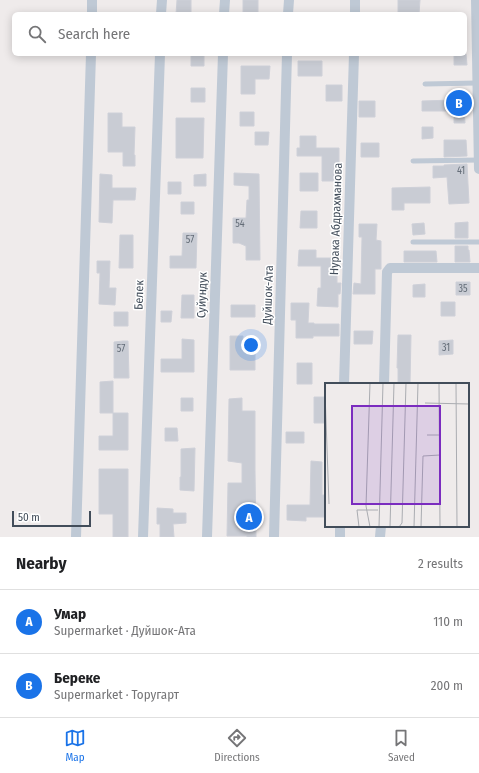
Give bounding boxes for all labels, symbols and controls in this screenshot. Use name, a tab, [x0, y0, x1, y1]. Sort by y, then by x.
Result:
search box	[12, 12, 467, 56]
icon: search	[26, 23, 48, 45]
text: Search here	[58, 25, 130, 43]
pin: B	[446, 88, 472, 118]
street label: Нурака Абдрахманова	[327, 162, 345, 275]
house number: 41	[457, 165, 465, 177]
house number: 54	[235, 218, 245, 230]
house number: 57	[186, 234, 194, 246]
street label: Дуйшок-Ата	[260, 265, 276, 326]
street label: Суйундук	[194, 271, 210, 318]
street label: Белек	[131, 279, 147, 310]
house number: 35	[458, 283, 468, 295]
your location	[241, 335, 261, 355]
house number: 31	[442, 342, 450, 354]
house number: 57	[117, 343, 125, 355]
inset map	[325, 383, 469, 527]
pin: A	[236, 502, 262, 532]
scale bar	[12, 509, 91, 528]
text: 50 m	[18, 511, 40, 524]
text: Nearby	[16, 553, 67, 574]
text: 2 results	[418, 556, 463, 571]
text: Умар	[54, 605, 86, 623]
text: A	[25, 614, 33, 629]
text: 110 m	[433, 614, 463, 629]
text: Supermarket · Дуйшок-Ата	[54, 623, 196, 638]
text: Береке	[54, 669, 100, 687]
text: B	[25, 678, 33, 693]
text: 200 m	[431, 678, 463, 693]
text: Supermarket · Торугарт	[54, 687, 179, 702]
tab: Map	[64, 727, 86, 764]
tab: Directions	[214, 727, 260, 764]
tab: Saved	[388, 727, 415, 764]

